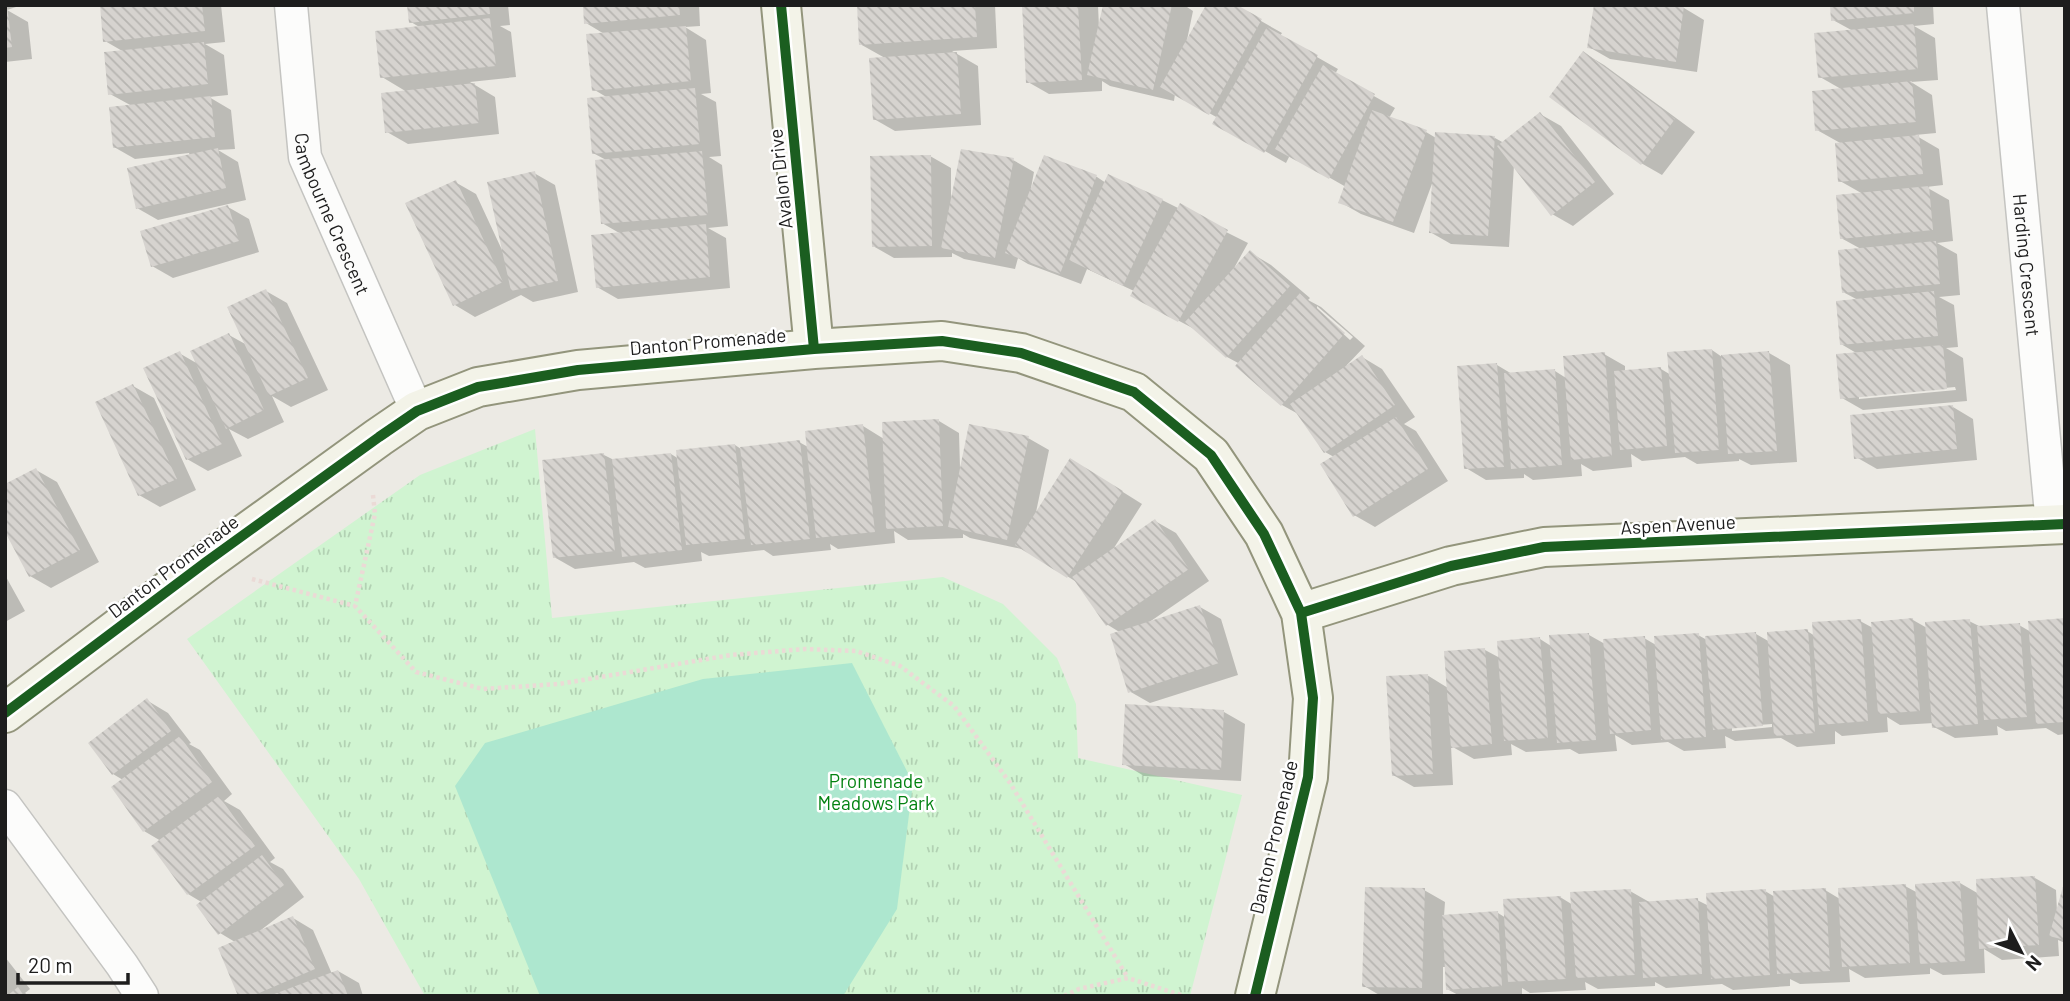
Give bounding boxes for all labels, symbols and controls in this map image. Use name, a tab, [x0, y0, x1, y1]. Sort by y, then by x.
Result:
street label: Avalon Drive	[763, 128, 797, 230]
street label: Cambourne Crescent	[291, 132, 376, 298]
street label: Harding Crescent	[2009, 193, 2046, 337]
street label: Danton Promenade	[629, 323, 787, 359]
street label: Aspen Avenue	[1620, 509, 1736, 539]
street label: Danton Promenade	[103, 510, 243, 622]
street label: Danton Promenade	[1244, 758, 1302, 916]
park label: Promenade Meadows Park	[817, 769, 935, 814]
north arrow	[1986, 917, 2056, 987]
scale bar	[18, 942, 128, 986]
text: N	[2021, 951, 2047, 976]
text: 20 m	[28, 952, 73, 977]

